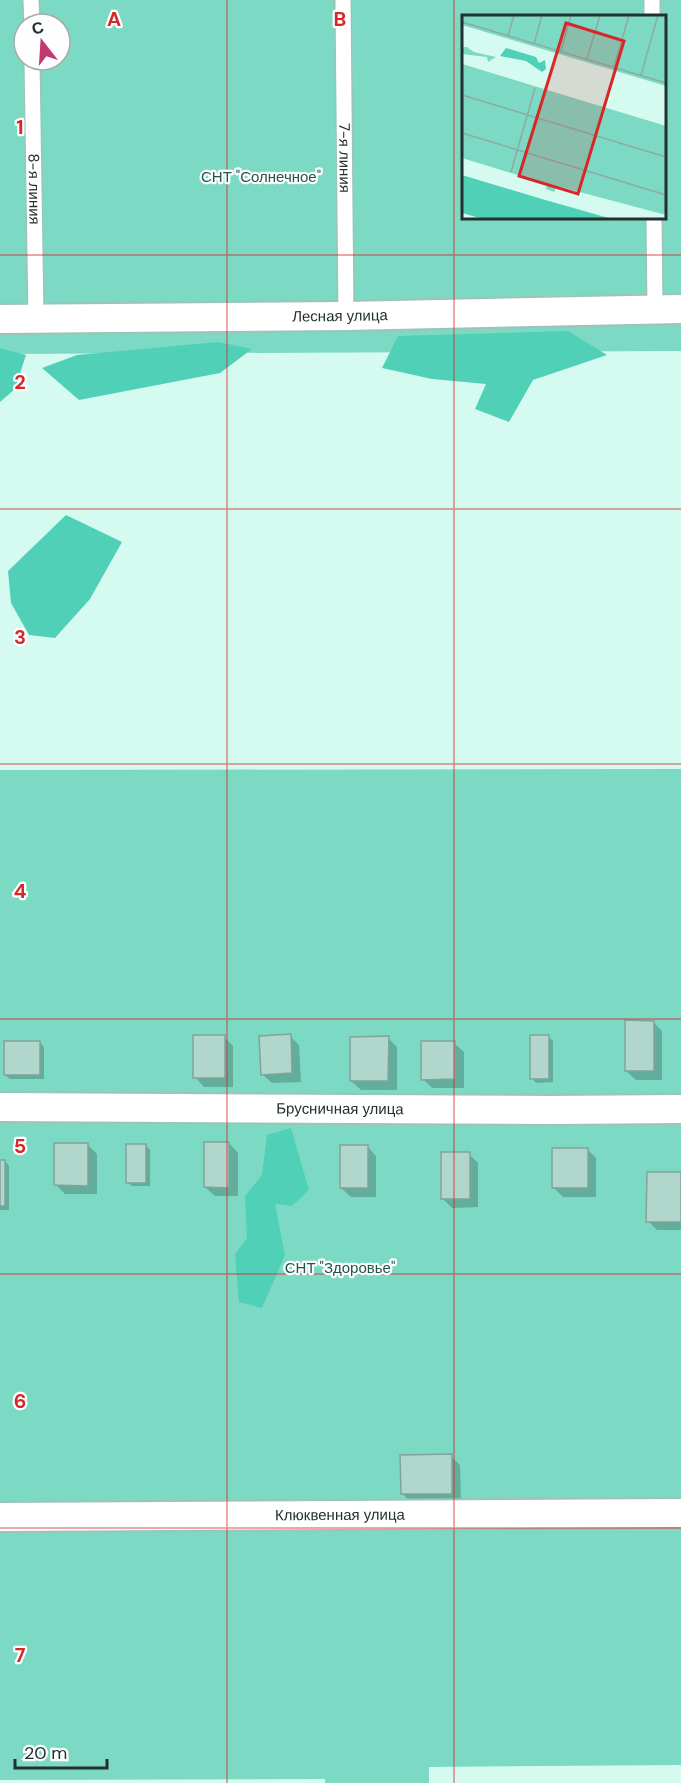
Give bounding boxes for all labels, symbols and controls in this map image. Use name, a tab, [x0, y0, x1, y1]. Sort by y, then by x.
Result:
text: A	[107, 6, 121, 32]
text: B	[334, 6, 346, 32]
north arrow	[12, 12, 72, 72]
inset map	[462, 15, 666, 219]
text: С	[29, 16, 47, 40]
text: 1	[16, 114, 24, 140]
street label: 7-я линия	[334, 123, 355, 193]
street label: 8-я линия	[23, 153, 45, 225]
park label: СНТ "Солнечное"	[201, 167, 321, 187]
street label: Лесная улица	[292, 305, 389, 326]
text: 2	[14, 369, 26, 395]
text: 3	[14, 624, 26, 650]
text: 4	[14, 878, 27, 904]
street label: Брусничная улица	[276, 1099, 404, 1119]
text: 5	[14, 1133, 26, 1159]
park label: СНТ "Здоровье"	[285, 1258, 395, 1278]
text: 6	[14, 1388, 26, 1414]
street label: Клюквенная улица	[275, 1505, 406, 1525]
text: 7	[15, 1642, 26, 1668]
scale bar	[15, 1732, 106, 1770]
text: 20 m	[24, 1741, 67, 1765]

